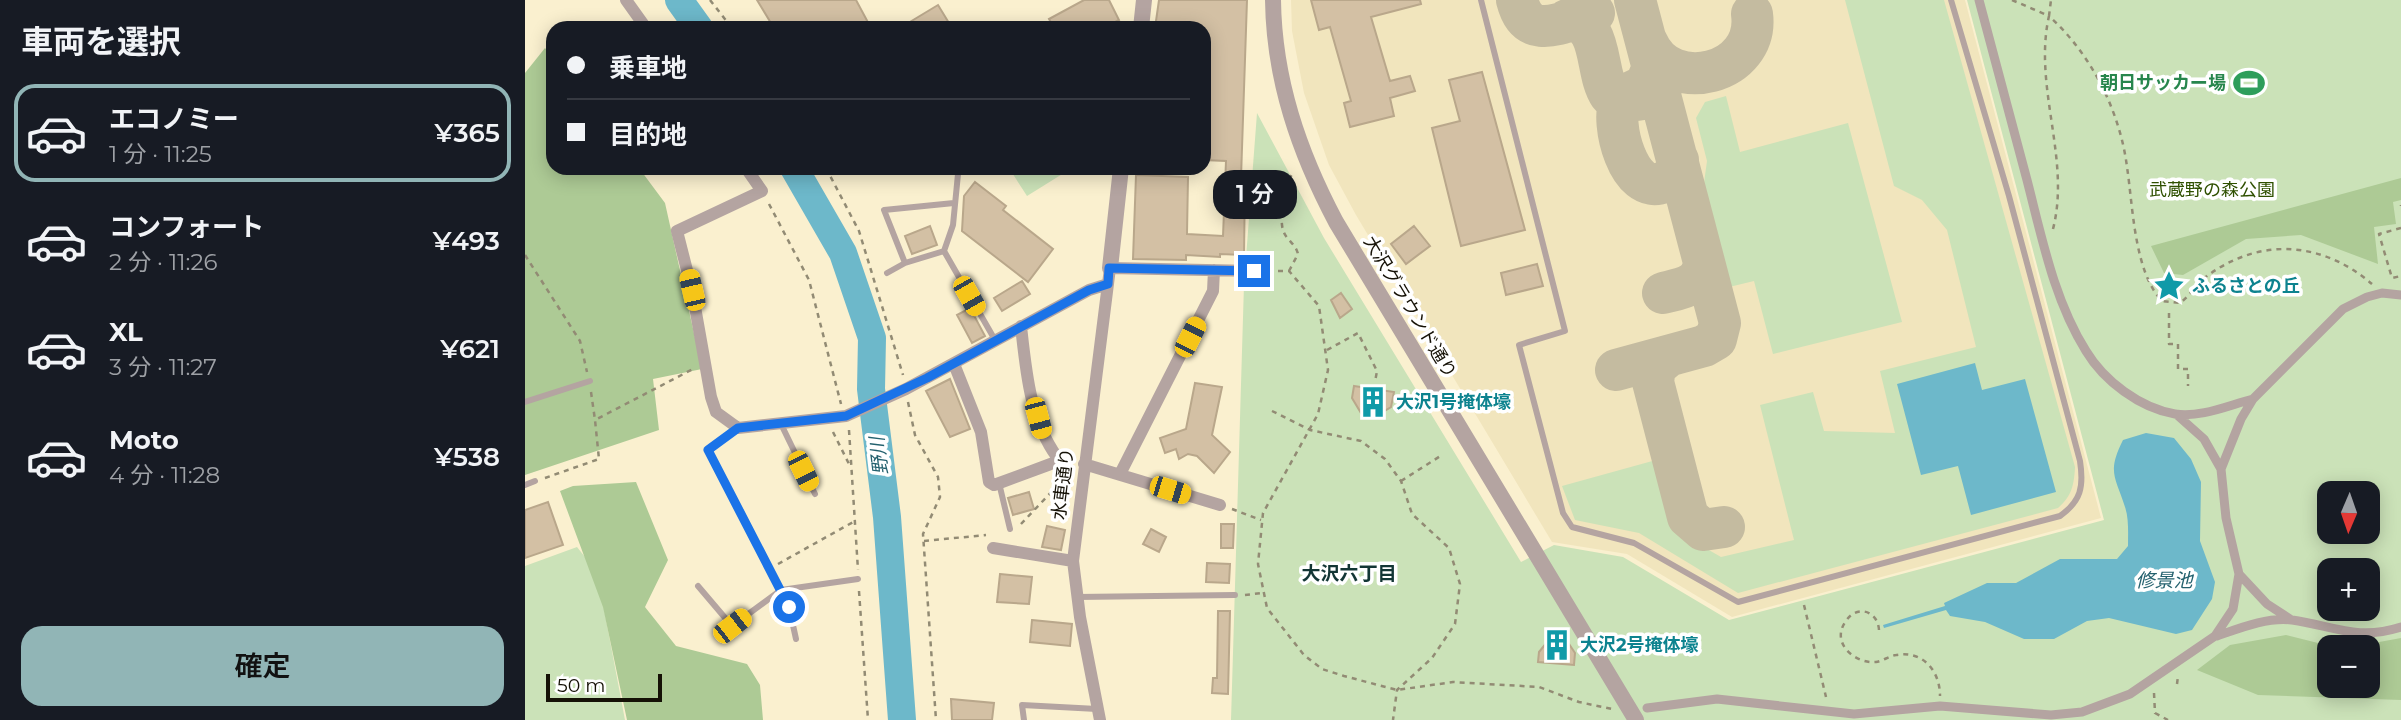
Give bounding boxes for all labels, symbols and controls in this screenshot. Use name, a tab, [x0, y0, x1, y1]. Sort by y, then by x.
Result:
text: 車両を選択	[21, 22, 181, 61]
text: 乗車地	[609, 52, 687, 84]
sports icon: 朝日サッカー場	[2232, 66, 2266, 100]
place label: 朝日サッカー場	[2100, 72, 2226, 94]
icon: car	[25, 102, 88, 165]
text: エコノミー	[109, 103, 239, 135]
text: ¥365	[434, 117, 500, 149]
text: 目的地	[609, 119, 687, 151]
text: 1 分 · 11:25	[109, 140, 212, 168]
callout: 1 分	[1212, 170, 1296, 218]
park label: 武蔵野の森公園	[2149, 179, 2275, 201]
text: 1 分	[1236, 180, 1274, 208]
icon: car	[25, 210, 88, 273]
text: コンフォート	[109, 211, 264, 243]
text: ¥493	[433, 225, 500, 257]
street label: 大沢グラウンド通り	[1359, 232, 1461, 382]
text: 2 分 · 11:26	[109, 248, 217, 276]
route end	[1238, 255, 1270, 287]
car	[678, 267, 707, 313]
place icon: ふるさとの丘	[2152, 269, 2186, 303]
car	[950, 273, 989, 319]
place label: ふるさとの丘	[2192, 275, 2300, 297]
car	[1172, 314, 1209, 360]
text: XL	[109, 316, 143, 348]
icon: car	[25, 318, 88, 381]
text: ¥621	[440, 333, 500, 365]
text: 3 分 · 11:27	[109, 353, 217, 381]
building icon: 大沢1号掩体壕	[1356, 385, 1390, 419]
place label: 大沢1号掩体壕	[1396, 391, 1511, 413]
car	[1023, 395, 1054, 441]
text: Moto	[109, 424, 179, 456]
icon: car	[25, 426, 88, 489]
water label: 野川	[865, 434, 893, 476]
text: ¥538	[434, 441, 500, 473]
street label: 水車通り	[1048, 447, 1078, 521]
car	[785, 448, 822, 494]
text: 4 分 · 11:28	[109, 461, 220, 489]
car	[1147, 474, 1194, 506]
north arrow	[2317, 481, 2380, 544]
map controls	[2317, 481, 2380, 698]
button: +	[2317, 558, 2380, 621]
district label: 大沢六丁目	[1301, 562, 1397, 585]
water label: 修景池	[2135, 569, 2194, 592]
route start	[773, 591, 805, 623]
car	[709, 605, 756, 647]
button: 確定	[21, 626, 504, 706]
building icon: 大沢2号掩体壕	[1540, 628, 1574, 662]
place label: 大沢2号掩体壕	[1580, 634, 1699, 656]
button: −	[2317, 635, 2380, 698]
scale bar	[546, 671, 661, 703]
text: 50 m	[557, 674, 605, 697]

